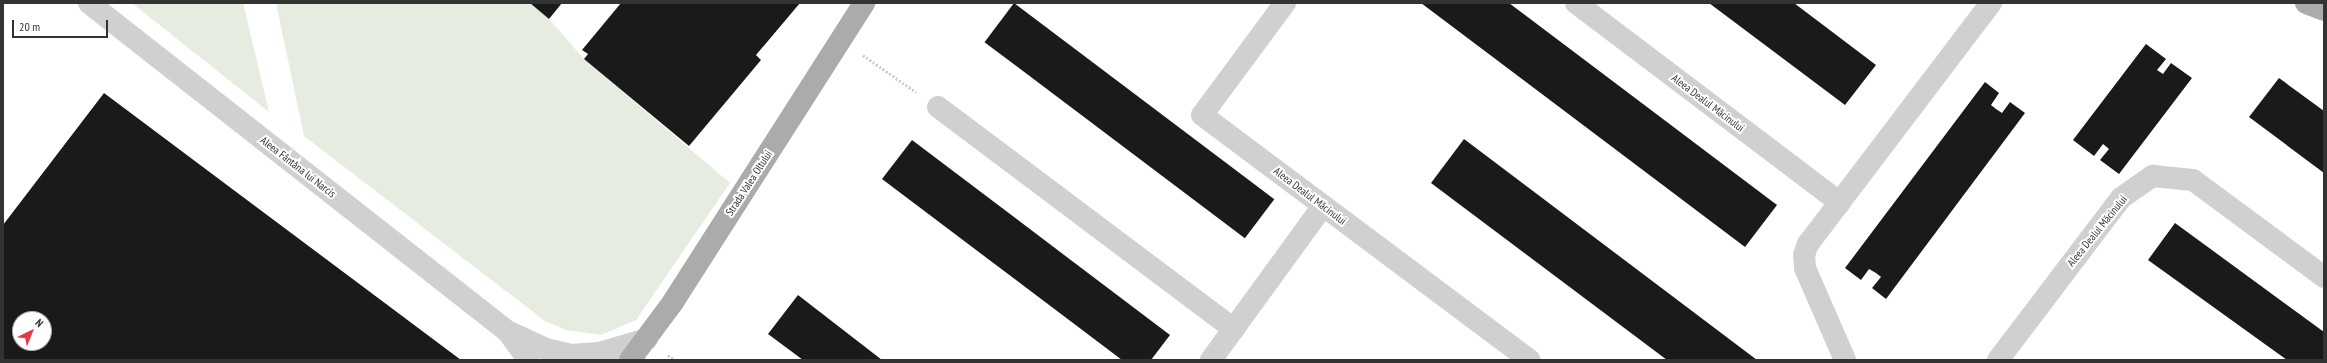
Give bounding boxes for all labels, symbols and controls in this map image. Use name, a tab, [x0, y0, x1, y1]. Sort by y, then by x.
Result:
scale bar	[14, 12, 110, 38]
text: 20 m	[19, 19, 40, 34]
street label: Aleea Dealul Măcinului	[1669, 71, 1747, 135]
street label: Aleea Fântâna lui Narcis	[258, 134, 338, 200]
street label: Strada Valea Oltului	[723, 148, 775, 218]
street label: Aleea Dealul Măcinului	[1271, 164, 1349, 228]
street label: Aleea Dealul Măcinului	[2064, 193, 2130, 269]
north arrow	[12, 311, 52, 351]
text: N	[33, 316, 46, 330]

